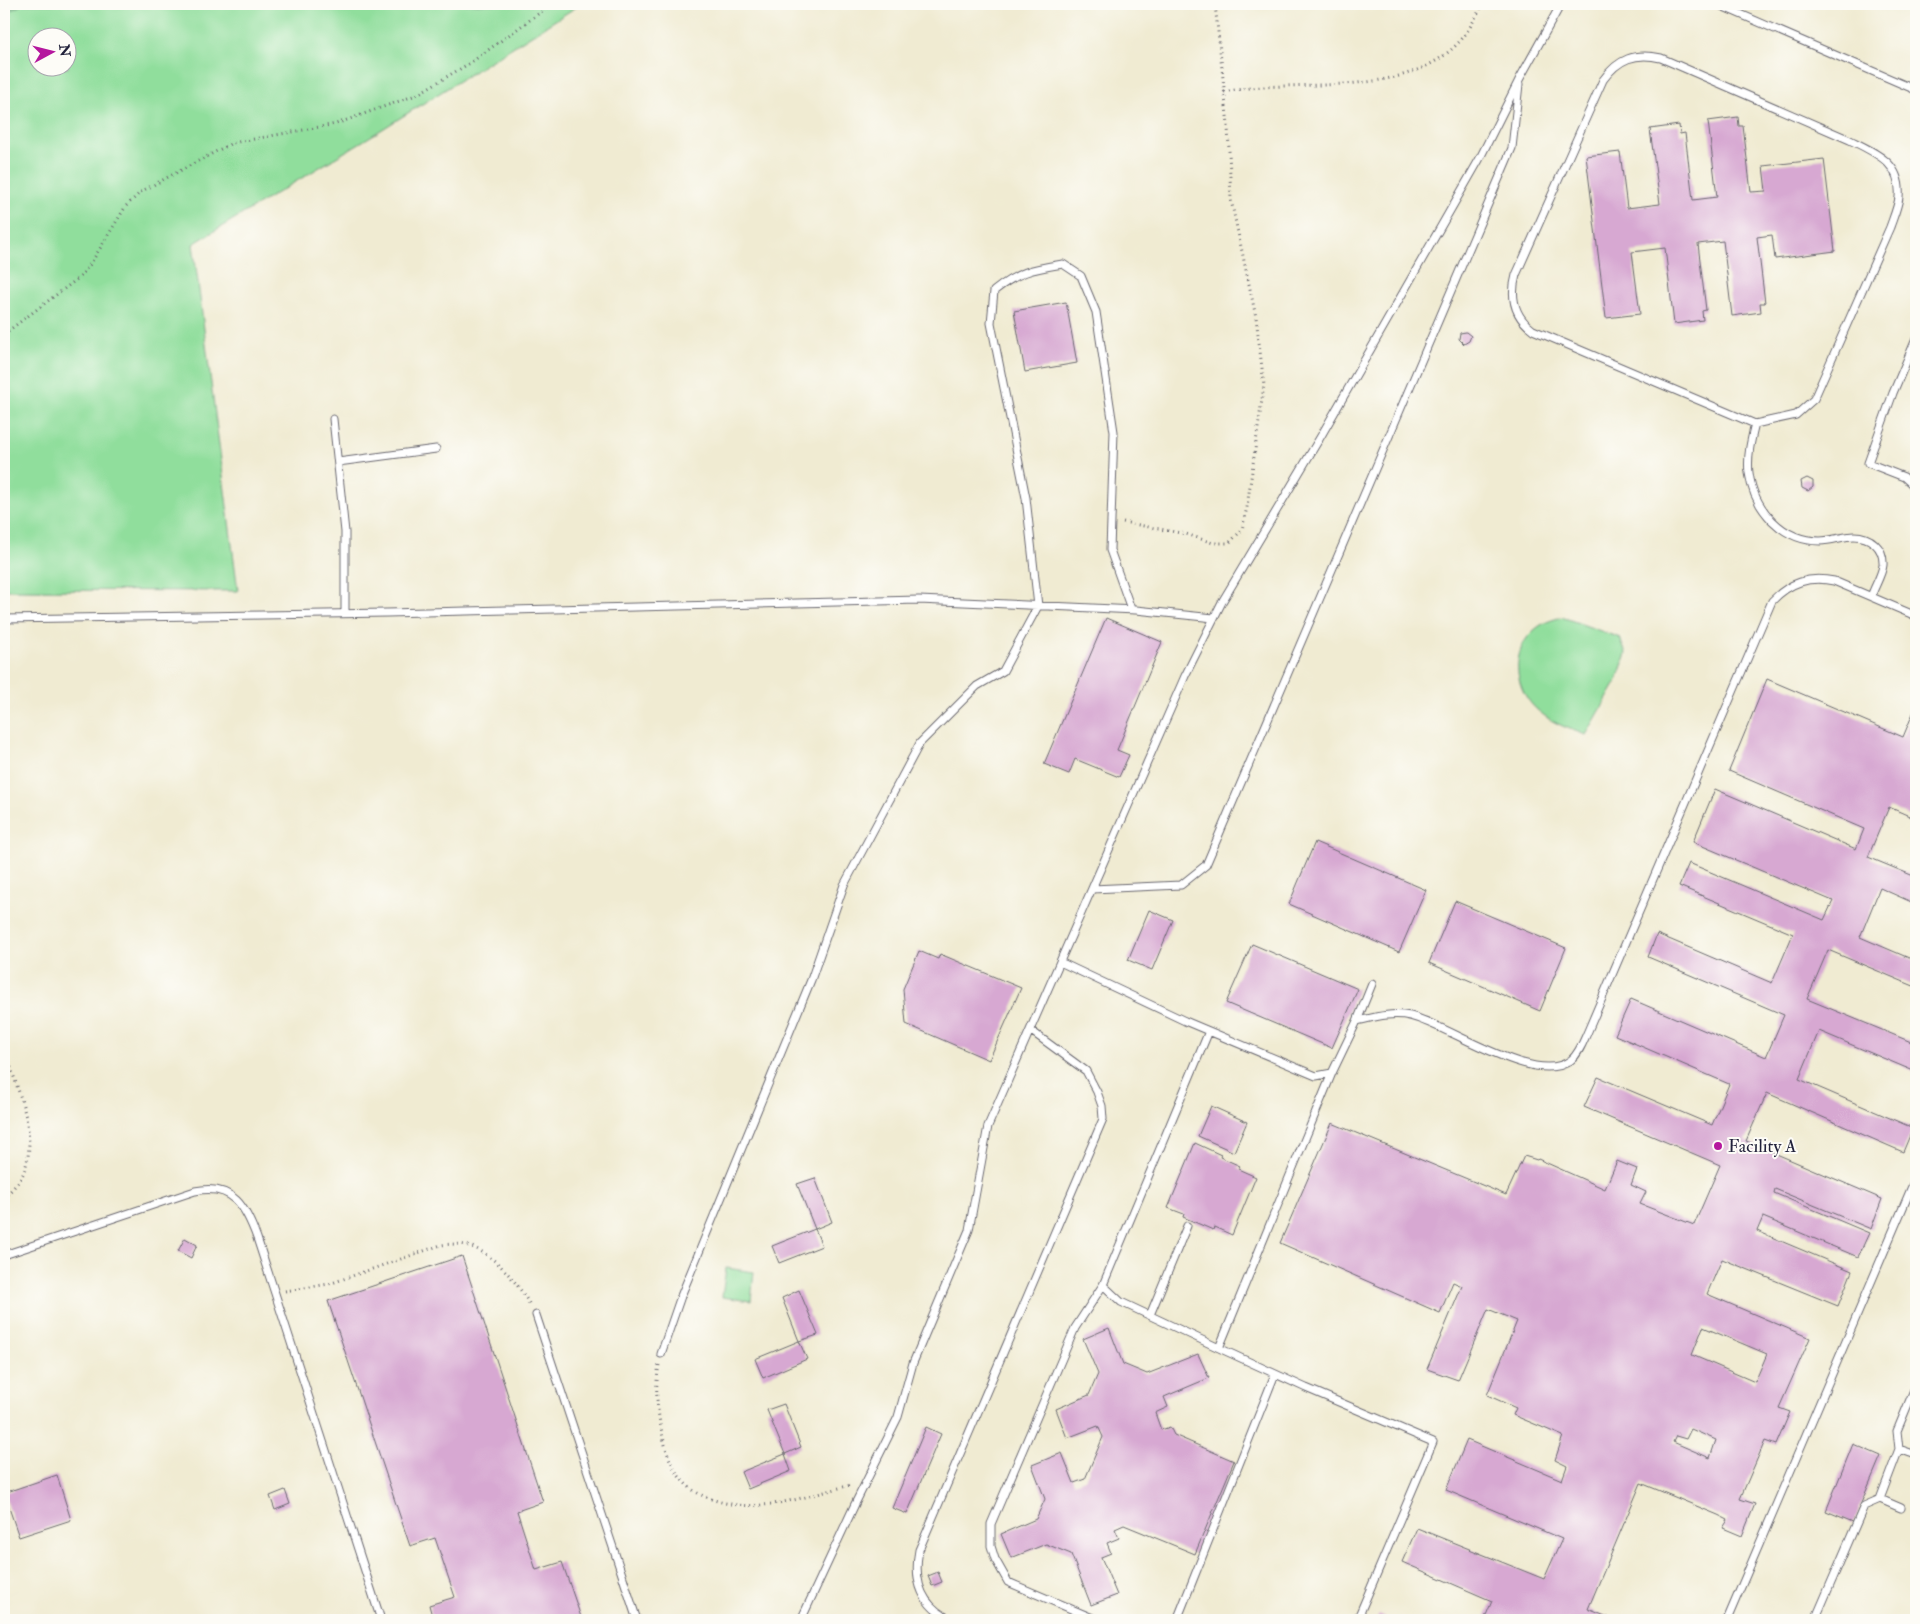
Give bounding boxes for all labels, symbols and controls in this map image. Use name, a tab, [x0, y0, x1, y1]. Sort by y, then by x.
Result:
north arrow	[28, 28, 78, 78]
text: N	[55, 42, 74, 58]
place label: Facility A	[1728, 1135, 1797, 1158]
marker: Facility A	[1712, 1140, 1724, 1152]

